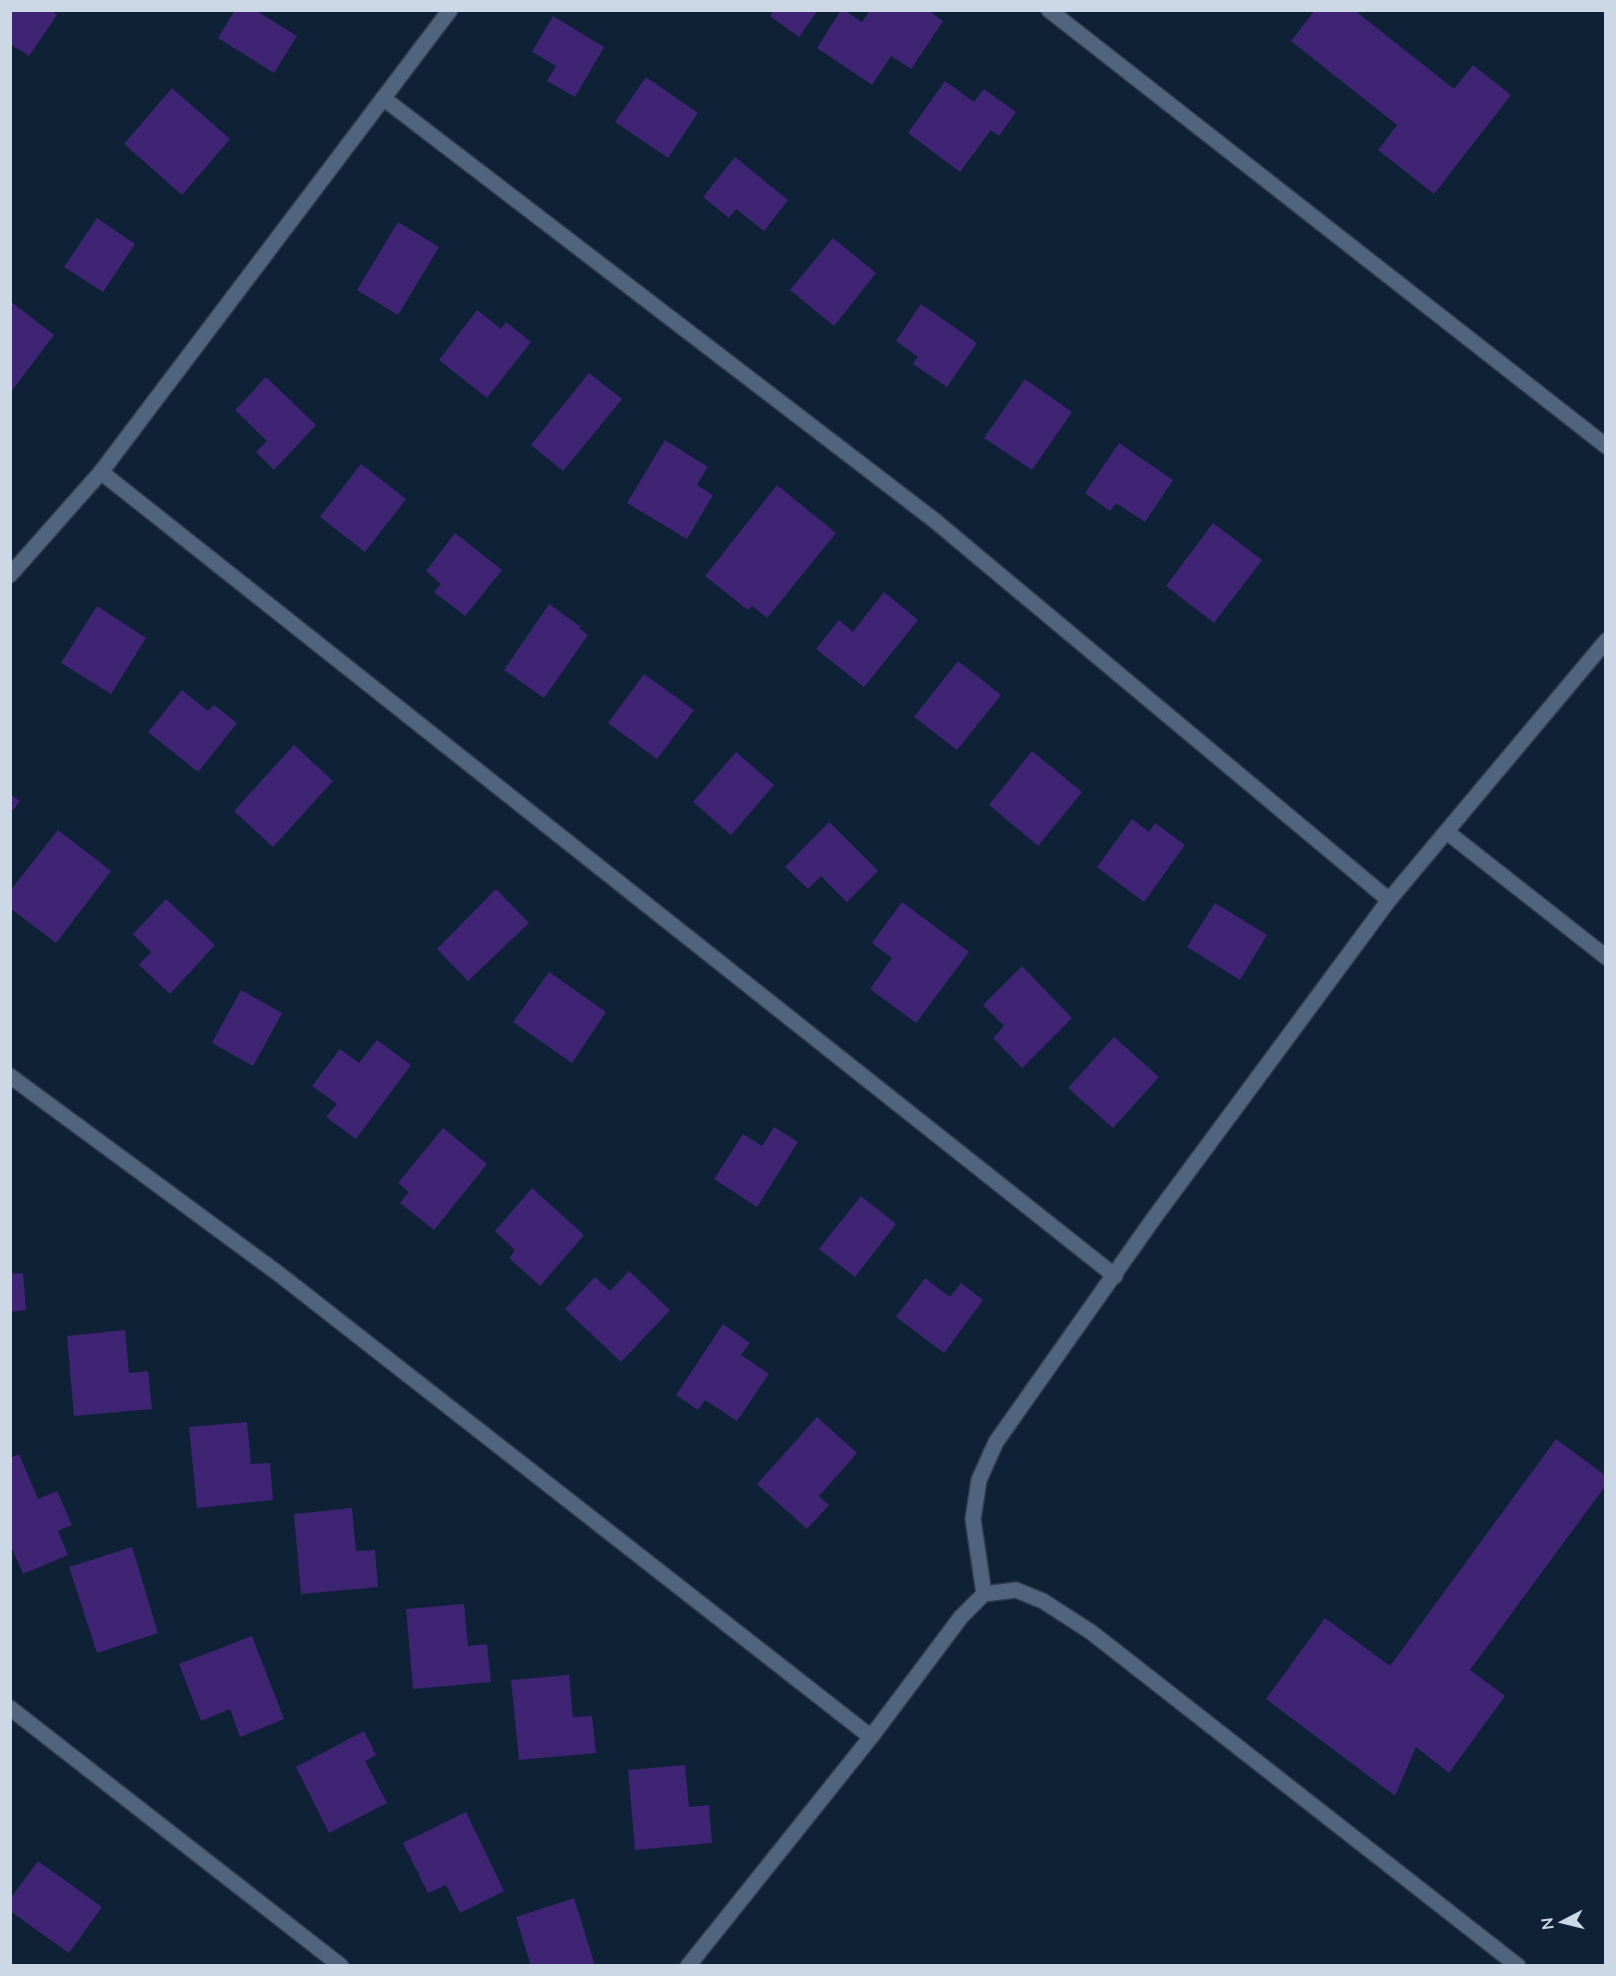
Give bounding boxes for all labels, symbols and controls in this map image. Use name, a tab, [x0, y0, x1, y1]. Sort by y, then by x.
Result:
north arrow	[1532, 1892, 1592, 1952]
text: N	[1536, 1917, 1558, 1931]

